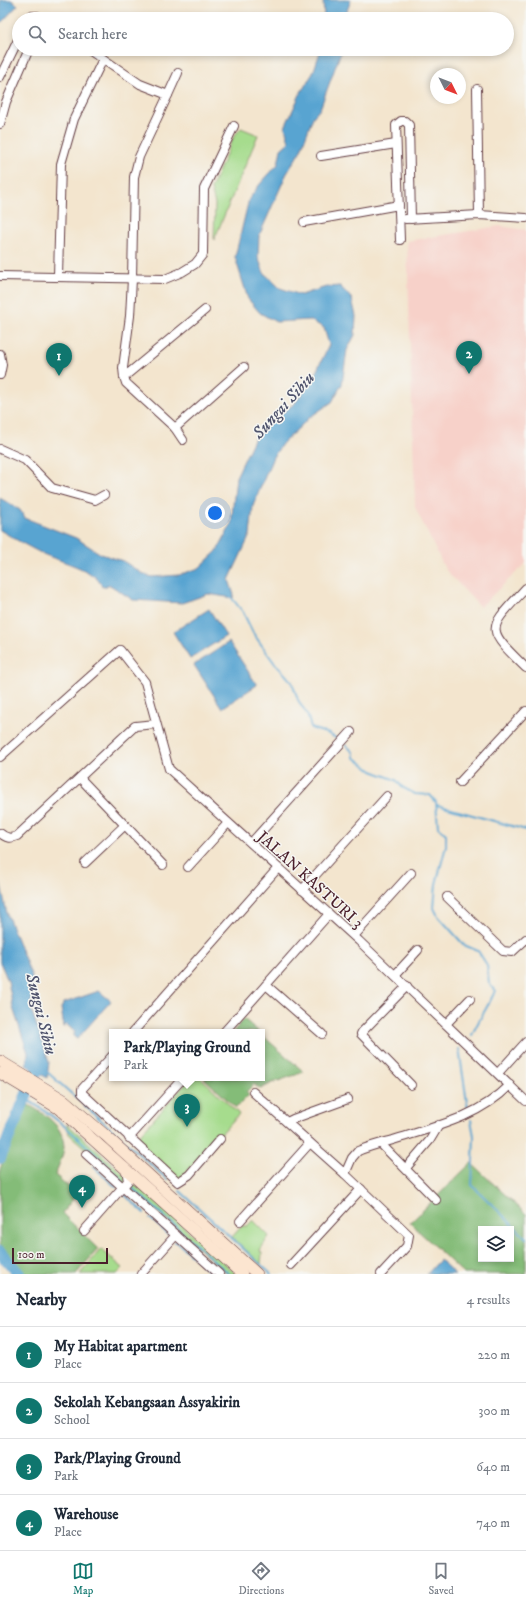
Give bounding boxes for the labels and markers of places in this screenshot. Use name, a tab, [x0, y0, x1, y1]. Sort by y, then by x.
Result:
pin: 2	[456, 341, 482, 374]
pin: 1	[46, 343, 72, 376]
pin: 3	[174, 1094, 200, 1127]
pin: 4	[69, 1175, 95, 1208]

